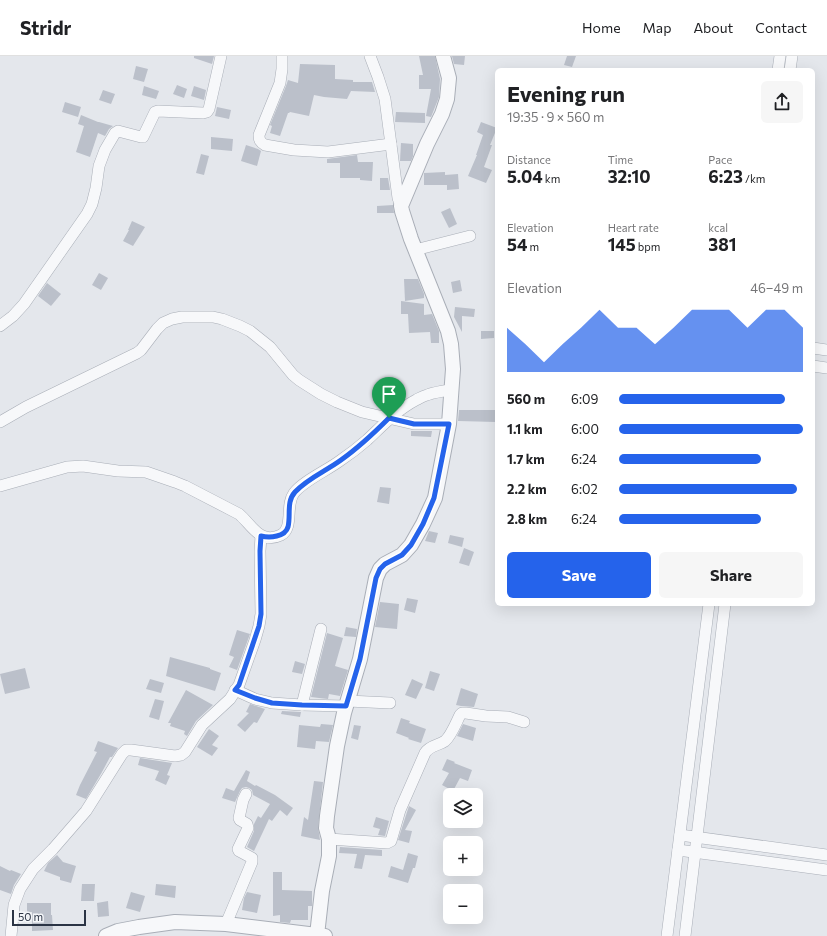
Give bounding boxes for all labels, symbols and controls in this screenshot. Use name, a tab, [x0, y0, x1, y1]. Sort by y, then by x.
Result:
text: Stridr	[20, 16, 71, 39]
text: Home	[582, 19, 621, 36]
text: Map	[643, 19, 671, 36]
text: About	[693, 19, 733, 36]
text: Contact	[755, 19, 807, 36]
text: Evening run	[507, 80, 625, 107]
button: share	[761, 81, 803, 123]
text: 19:35 · 9 × 560 m	[507, 109, 604, 125]
text: Distance	[507, 153, 551, 166]
text: Time	[608, 153, 633, 166]
text: Pace	[708, 153, 732, 166]
text: 5.04	[507, 166, 543, 187]
text: 32:10	[608, 166, 651, 187]
text: 6:23	[708, 166, 743, 187]
text: km	[543, 172, 560, 185]
text: /km	[743, 172, 765, 185]
text: Elevation	[507, 221, 553, 234]
text: Heart rate	[608, 221, 659, 234]
text: kcal	[708, 221, 728, 234]
text: 54	[507, 234, 527, 255]
text: 145	[608, 234, 636, 255]
text: 381	[708, 234, 736, 255]
text: m	[527, 240, 539, 253]
text: bpm	[636, 240, 660, 253]
text: Elevation	[507, 280, 562, 296]
text: 46–49 m	[750, 280, 803, 296]
pin	[372, 377, 406, 418]
icon: arrive	[378, 383, 400, 405]
text: 560 m	[507, 391, 545, 407]
text: 6:09	[571, 391, 598, 407]
text: 1.1 km	[507, 421, 543, 437]
text: 6:00	[571, 421, 599, 437]
text: 1.7 km	[507, 451, 545, 467]
text: 6:24	[571, 451, 597, 467]
text: 2.2 km	[507, 481, 547, 497]
text: 6:02	[571, 481, 598, 497]
text: 2.8 km	[507, 511, 547, 527]
text: 6:24	[571, 511, 597, 527]
button: Save	[507, 552, 651, 598]
button: Share	[659, 552, 803, 598]
map controls	[443, 788, 483, 924]
button: layers	[443, 788, 483, 828]
button: +	[443, 836, 483, 876]
button: −	[443, 884, 483, 924]
scale bar	[12, 908, 86, 927]
text: 50 m	[18, 910, 43, 923]

